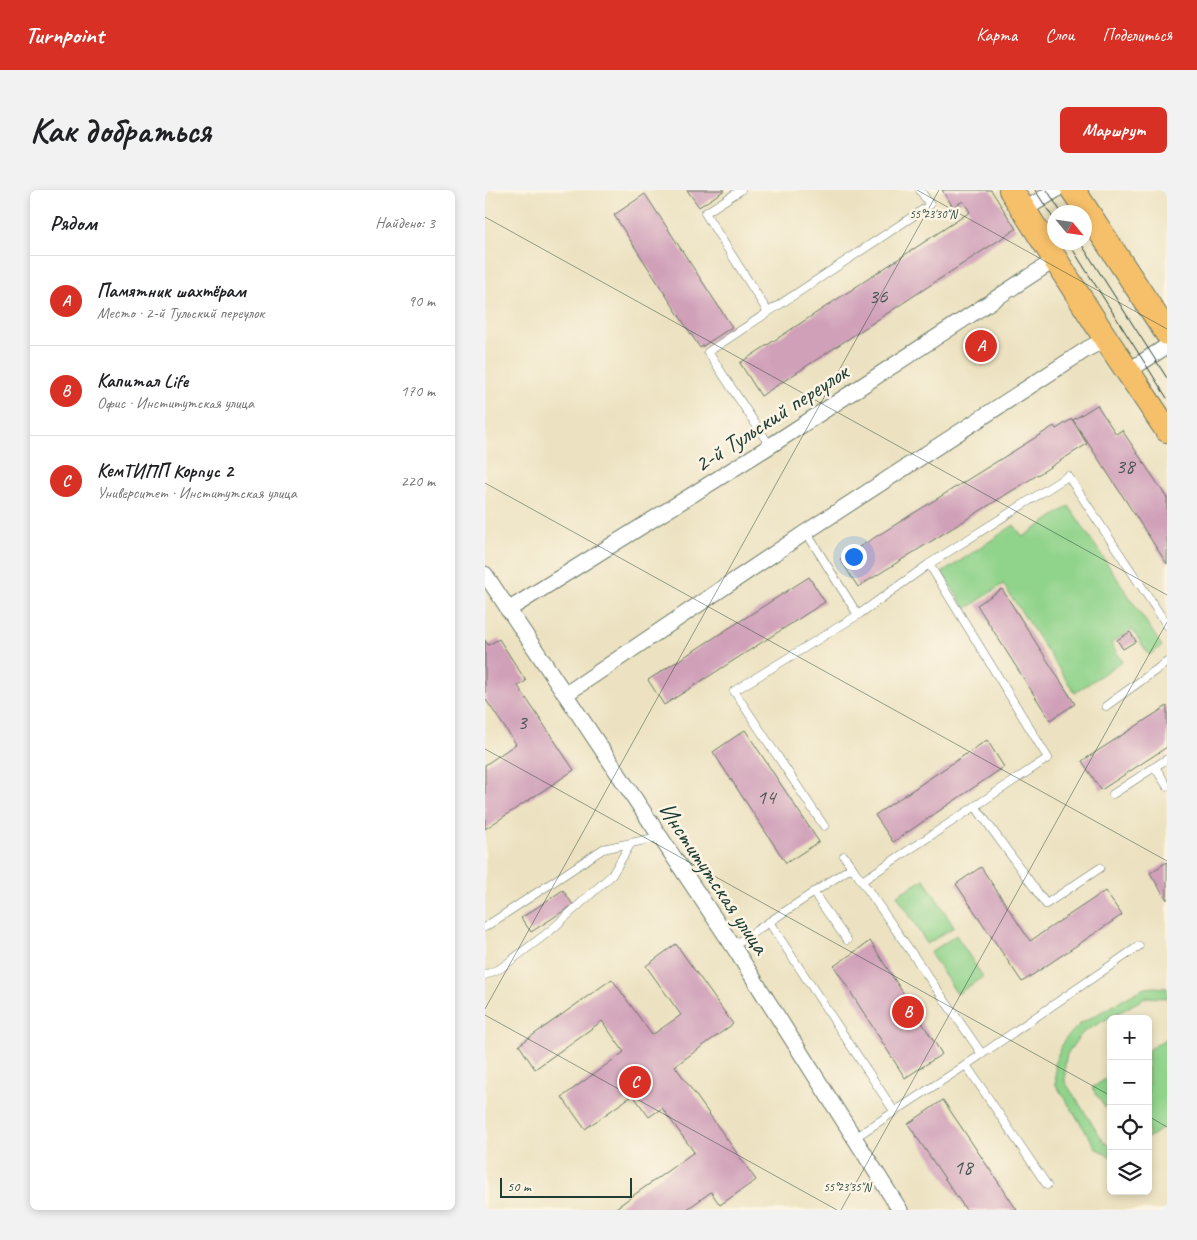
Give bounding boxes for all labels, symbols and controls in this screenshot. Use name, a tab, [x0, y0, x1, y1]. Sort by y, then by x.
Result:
text: Turnpoint	[25, 20, 104, 50]
text: Карта	[976, 24, 1017, 46]
text: Слои	[1045, 24, 1074, 46]
text: Поделиться	[1102, 24, 1172, 46]
button: Маршрут	[1060, 107, 1167, 153]
text: Как добраться	[30, 108, 211, 153]
north arrow	[1047, 205, 1092, 250]
text: 55°23'30"N	[909, 206, 958, 222]
text: Рядом	[50, 210, 97, 236]
text: Найдено: 3	[375, 213, 435, 233]
text: Памятник шахтёрам	[97, 279, 246, 303]
house number: 36	[869, 283, 888, 309]
text: A	[62, 291, 70, 311]
text: 90 m	[408, 291, 435, 311]
text: Место · 2-й Тульский переулок	[97, 303, 264, 323]
pin: A	[965, 327, 997, 365]
street label: 2-й Тульский переулок	[688, 356, 855, 479]
text: Капитал Life	[97, 369, 188, 393]
text: B	[62, 381, 70, 401]
text: 170 m	[401, 381, 435, 401]
text: Офис · Институтская улица	[97, 393, 254, 413]
house number: 38	[1116, 453, 1137, 479]
text: КемТИПП Корпус 2	[97, 459, 233, 483]
text: C	[62, 471, 70, 491]
text: 220 m	[401, 471, 435, 491]
text: Университет · Институтская улица	[97, 483, 297, 503]
your location	[841, 544, 867, 570]
house number: 3	[517, 709, 528, 735]
house number: 14	[757, 784, 778, 810]
street label: Институтская улица	[652, 796, 777, 961]
pin: B	[892, 993, 924, 1031]
map controls	[1107, 1015, 1152, 1195]
button: +	[1107, 1015, 1152, 1060]
button: −	[1107, 1060, 1152, 1105]
pin: C	[619, 1063, 651, 1101]
button: locate	[1107, 1105, 1152, 1150]
button: layers	[1107, 1150, 1152, 1195]
house number: 18	[954, 1154, 975, 1180]
scale bar	[500, 1175, 633, 1198]
text: 50 m	[507, 1178, 531, 1195]
text: 55°23'35"N	[823, 1179, 872, 1195]

